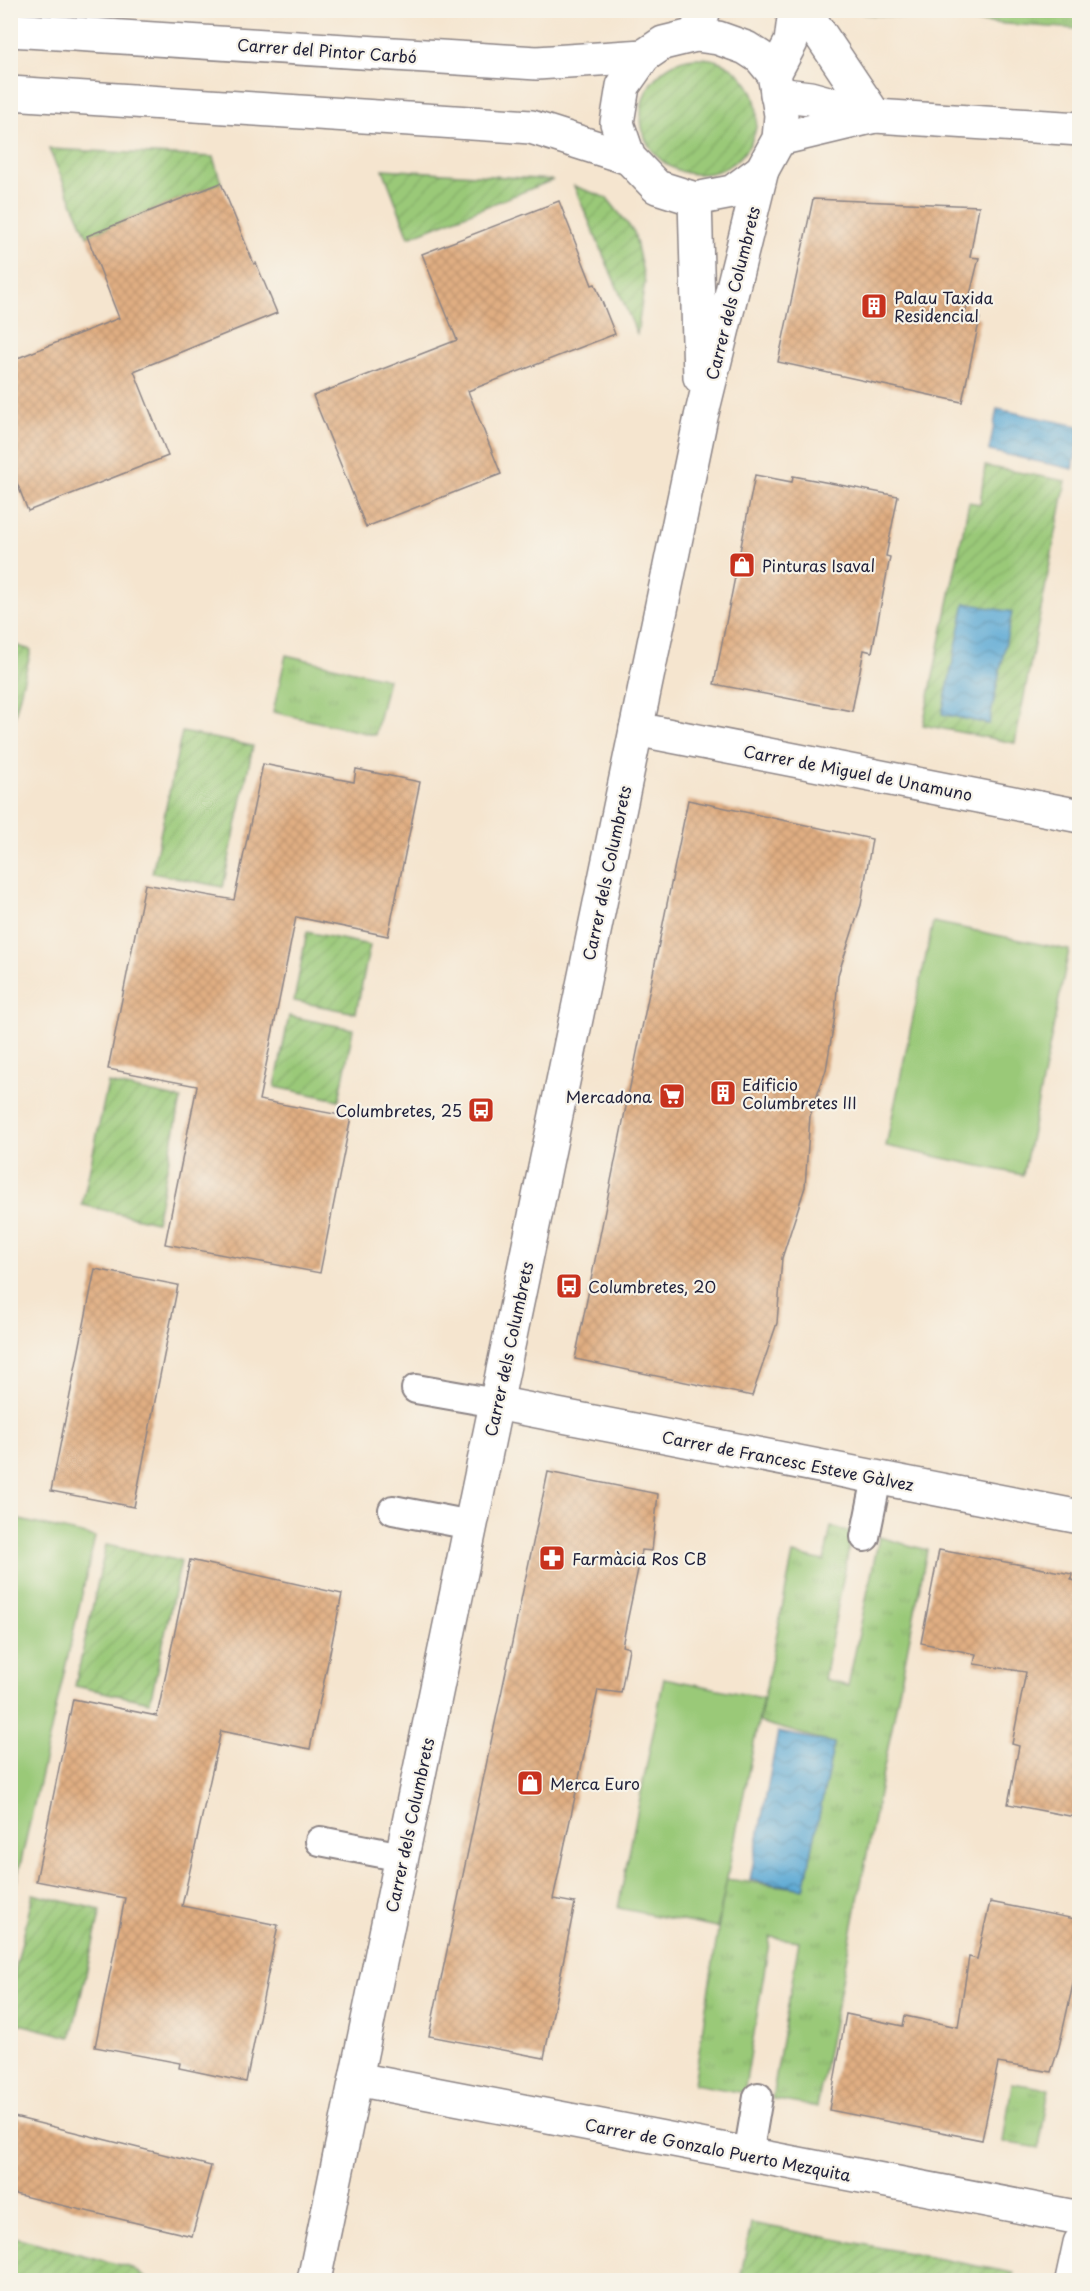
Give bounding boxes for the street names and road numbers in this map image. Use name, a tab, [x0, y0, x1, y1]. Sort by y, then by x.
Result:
street label: Carrer del Pintor Carbó	[236, 32, 418, 68]
street label: Carrer dels Columbrets	[699, 204, 765, 382]
street label: Carrer de Miguel de Unamuno	[741, 738, 975, 806]
street label: Carrer dels Columbrets	[576, 783, 636, 963]
street label: Carrer dels Columbrets	[478, 1259, 538, 1439]
street label: Carrer de Francesc Esteve Gàlvez	[660, 1424, 916, 1496]
street label: Carrer dels Columbrets	[379, 1735, 439, 1915]
street label: Carrer de Gonzalo Puerto Mezquita	[583, 2111, 853, 2187]

